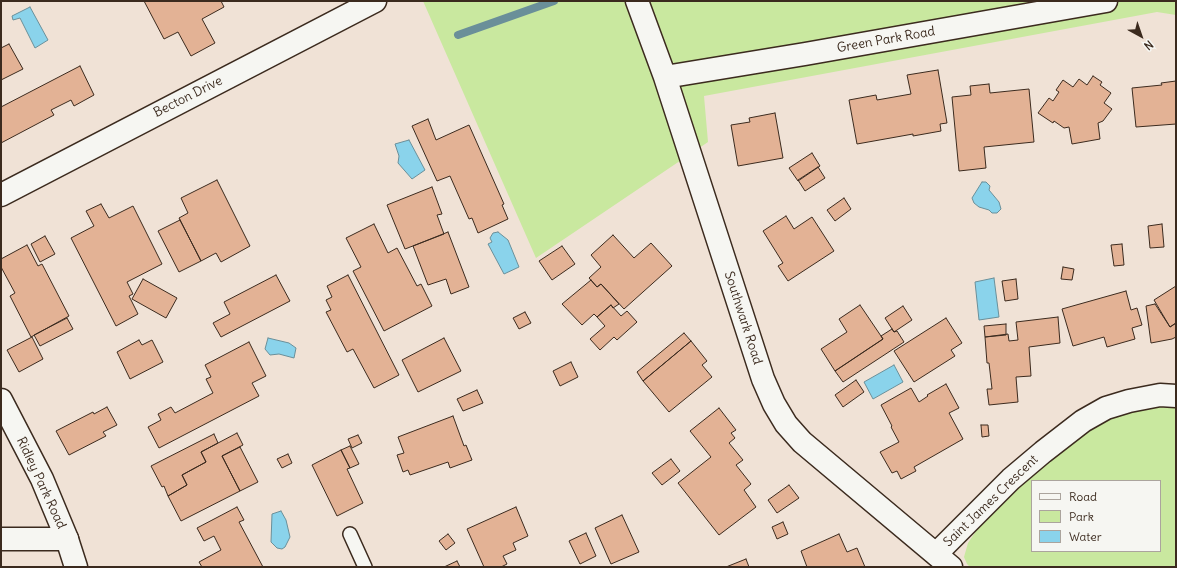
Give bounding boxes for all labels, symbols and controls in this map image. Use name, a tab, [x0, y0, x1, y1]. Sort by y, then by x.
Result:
north arrow	[1121, 16, 1161, 56]
street label: Green Park Road	[836, 24, 936, 56]
text: N	[1141, 37, 1156, 53]
street label: Becton Drive	[151, 73, 225, 121]
street label: Southwark Road	[721, 269, 765, 367]
street label: Ridley Park Road	[13, 435, 69, 531]
street label: Saint James Crescent	[940, 452, 1042, 550]
legend	[1031, 480, 1161, 552]
text: Road	[1069, 489, 1097, 504]
text: Park	[1069, 509, 1094, 524]
text: Water	[1069, 529, 1102, 544]

